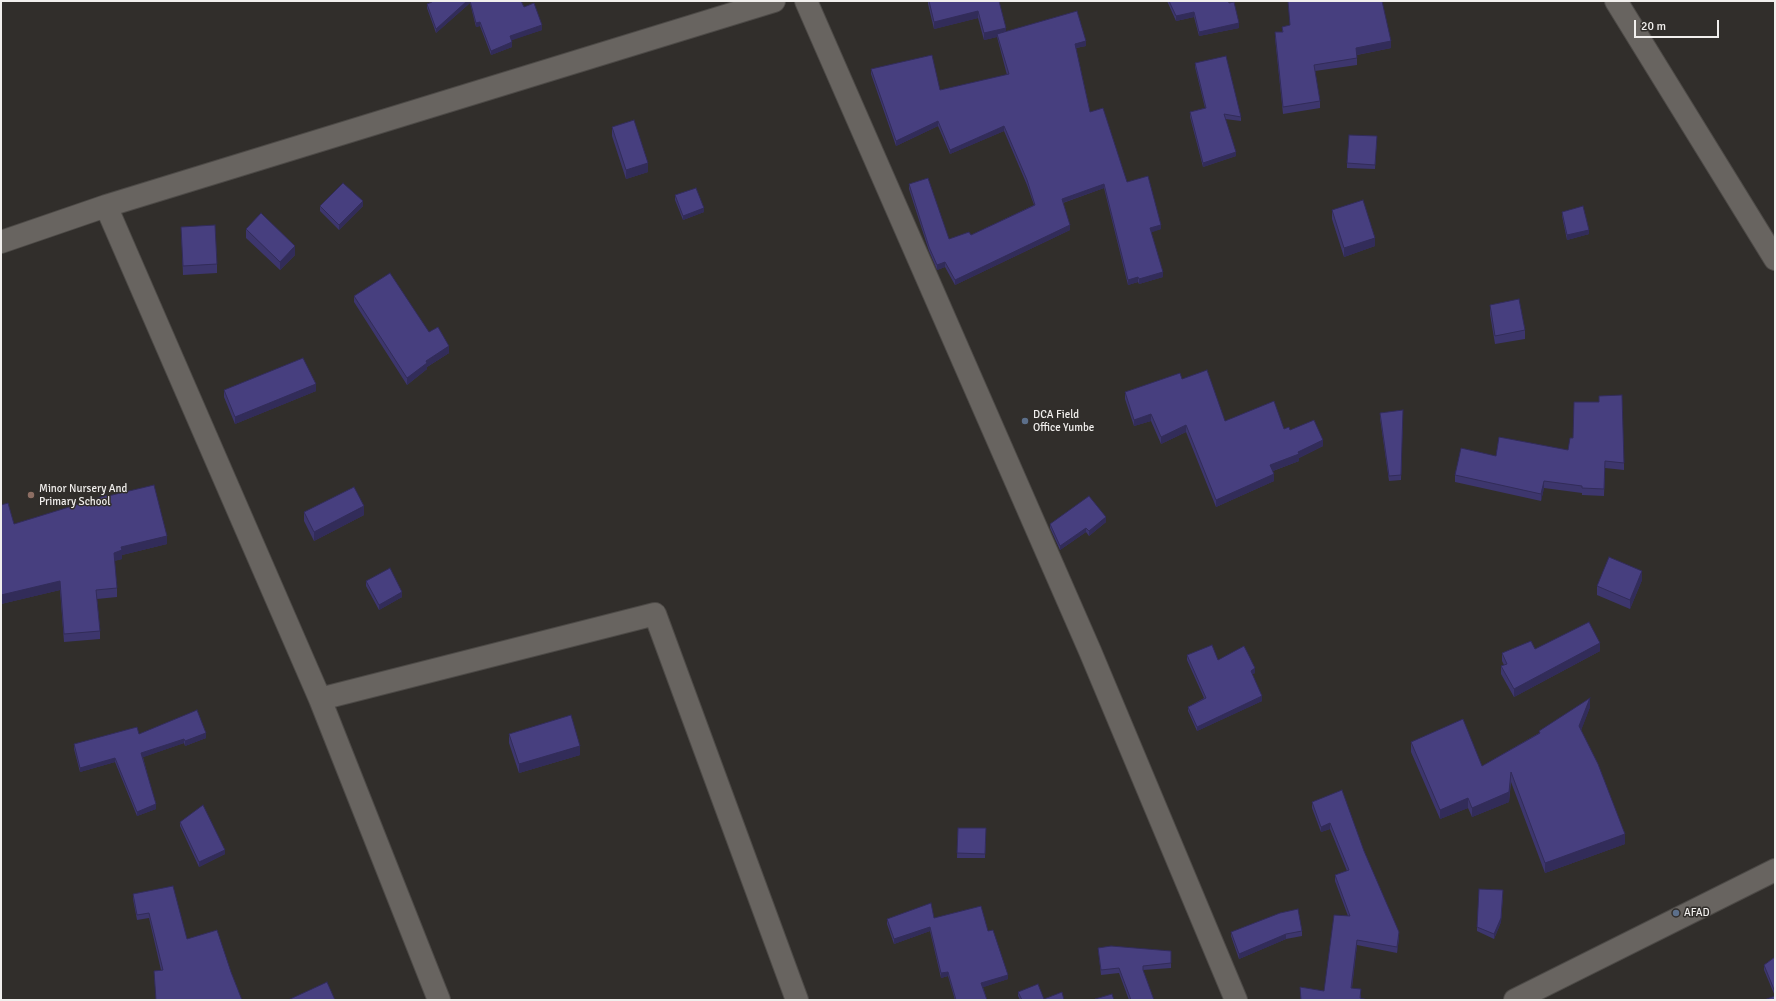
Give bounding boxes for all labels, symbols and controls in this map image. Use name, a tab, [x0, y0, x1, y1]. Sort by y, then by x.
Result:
scale bar	[1636, 12, 1721, 38]
text: 20 m	[1641, 19, 1666, 34]
place label: DCA Field Office Yumbe	[1033, 408, 1094, 434]
marker: DCA Field Office Yumbe	[1020, 416, 1030, 426]
place label: Minor Nursery And Primary School	[39, 482, 127, 508]
marker: Minor Nursery And Primary School	[26, 490, 36, 500]
place label: AFAD	[1684, 906, 1710, 920]
marker: AFAD	[1671, 908, 1681, 918]

